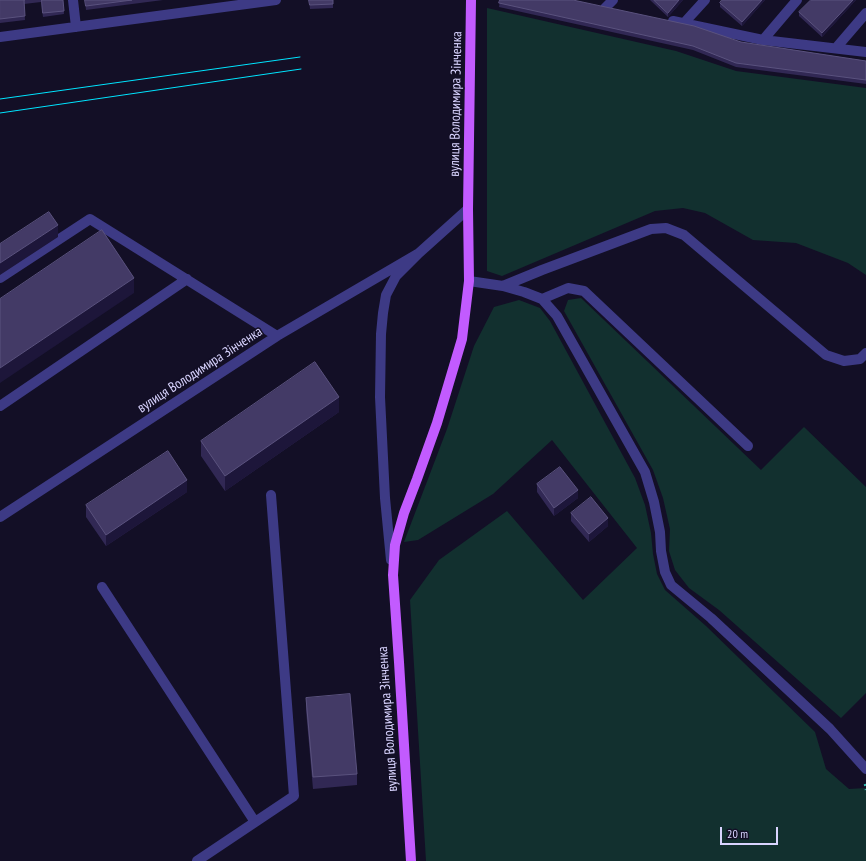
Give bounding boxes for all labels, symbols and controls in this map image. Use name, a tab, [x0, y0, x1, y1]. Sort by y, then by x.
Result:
street label: вулиця Володимира Зінченка	[446, 31, 466, 177]
street label: вулиця Володимира Зінченка	[134, 323, 266, 417]
street label: вулиця Володимира Зінченка	[375, 646, 401, 792]
scale bar	[722, 819, 780, 845]
text: 20 m	[727, 826, 748, 841]

